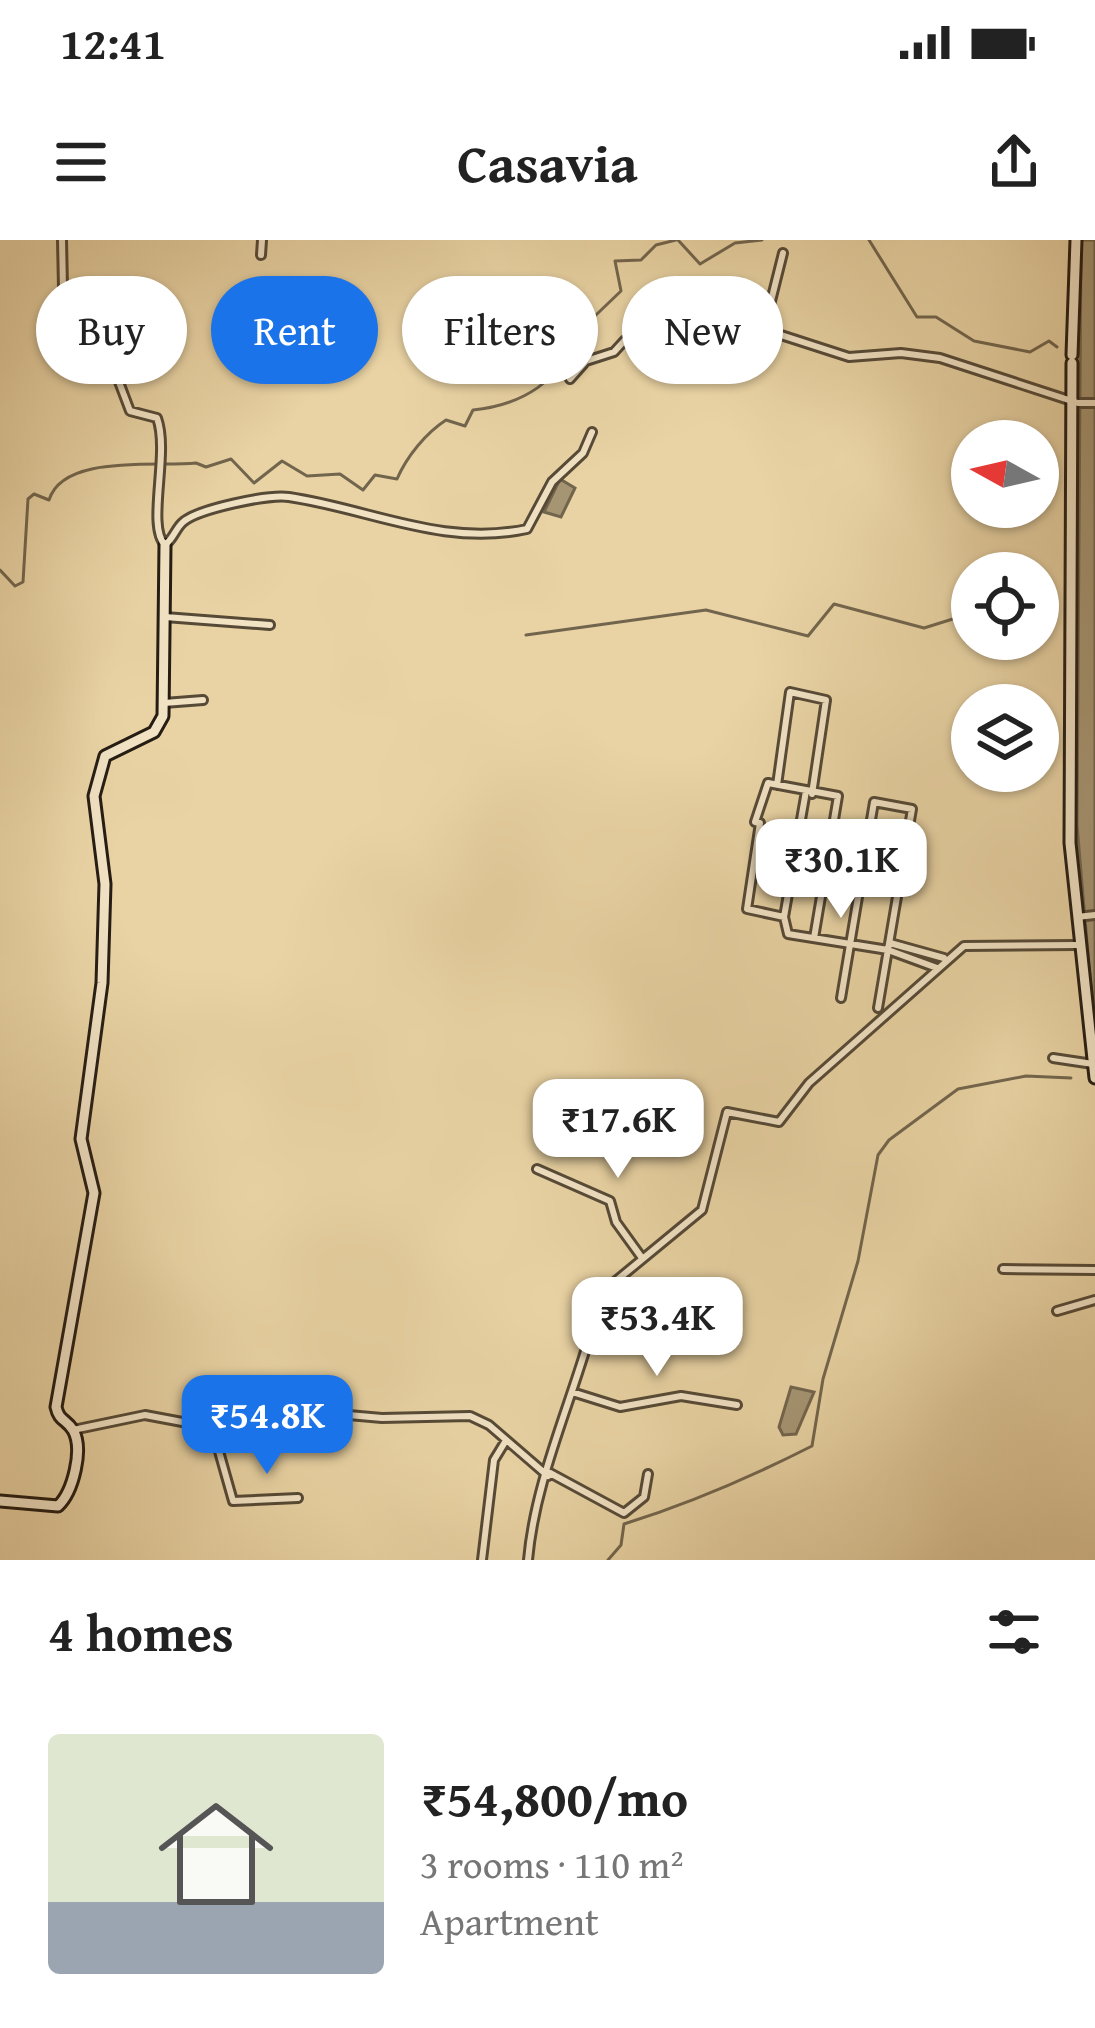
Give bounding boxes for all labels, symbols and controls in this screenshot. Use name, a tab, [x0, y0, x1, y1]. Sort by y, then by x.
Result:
text: 12:41	[60, 10, 166, 75]
text: Casavia	[457, 123, 638, 202]
icon: menu	[48, 129, 114, 195]
icon: share	[981, 129, 1047, 195]
chip: Buy	[36, 276, 187, 384]
chip: Rent	[211, 276, 378, 384]
chip: Filters	[402, 276, 598, 384]
chip: New	[622, 276, 783, 384]
north arrow	[951, 420, 1059, 528]
map controls	[951, 420, 1059, 792]
button: locate	[951, 552, 1059, 660]
button: layers	[951, 684, 1059, 792]
pin: ₹30.1K	[743, 819, 939, 921]
text: ₹30.1K	[783, 829, 899, 886]
pin: ₹17.6K	[520, 1079, 716, 1181]
text: ₹17.6K	[560, 1089, 676, 1146]
pin: ₹53.4K	[559, 1277, 755, 1379]
text: ₹53.4K	[599, 1287, 715, 1344]
pin: ₹54.8K	[169, 1375, 365, 1477]
text: ₹54.8K	[209, 1385, 325, 1442]
text: 4 homes	[48, 1595, 234, 1670]
icon: filters	[981, 1599, 1047, 1665]
text: ₹54,800/mo	[420, 1760, 688, 1835]
icon: home	[144, 1782, 288, 1926]
text: 3 rooms · 110 m²	[420, 1835, 684, 1892]
text: Apartment	[420, 1892, 599, 1949]

